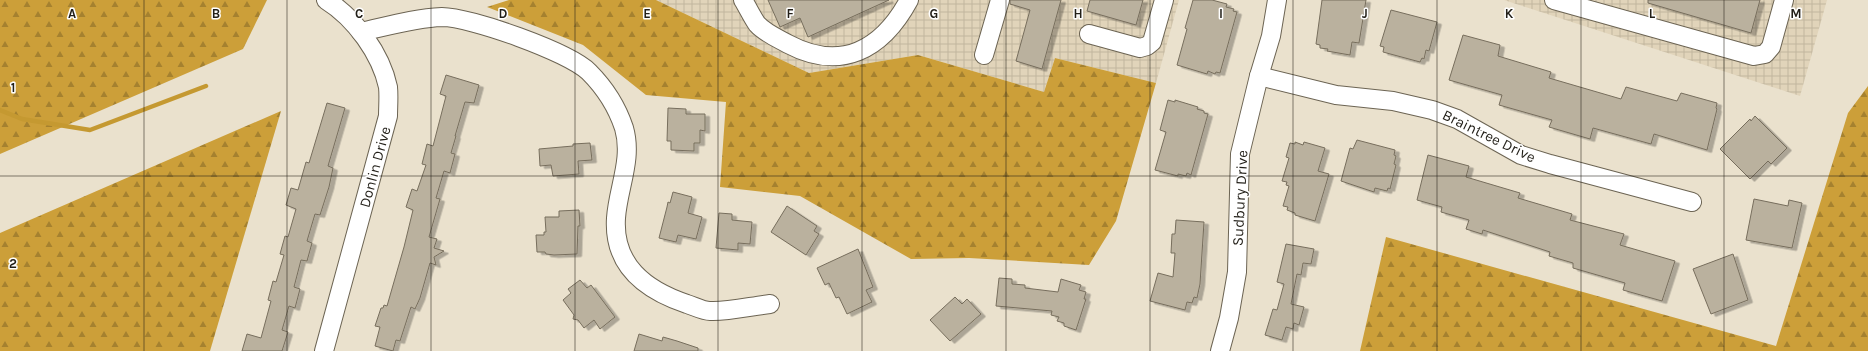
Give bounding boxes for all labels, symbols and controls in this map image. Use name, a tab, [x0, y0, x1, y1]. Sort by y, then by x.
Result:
text: A	[68, 6, 76, 21]
text: B	[212, 6, 220, 21]
text: C	[355, 6, 363, 21]
text: D	[499, 6, 508, 21]
text: E	[643, 6, 651, 21]
text: F	[786, 6, 794, 21]
text: G	[930, 6, 938, 21]
text: H	[1073, 6, 1083, 21]
text: I	[1219, 6, 1223, 21]
text: J	[1362, 6, 1368, 21]
text: K	[1505, 6, 1514, 21]
text: L	[1649, 6, 1656, 21]
text: M	[1790, 6, 1802, 21]
text: 1	[11, 80, 15, 95]
street label: Braintree Drive	[1439, 106, 1539, 166]
street label: Donlin Drive	[356, 124, 394, 210]
street label: Sudbury Drive	[1228, 150, 1252, 246]
text: 2	[9, 256, 17, 271]

